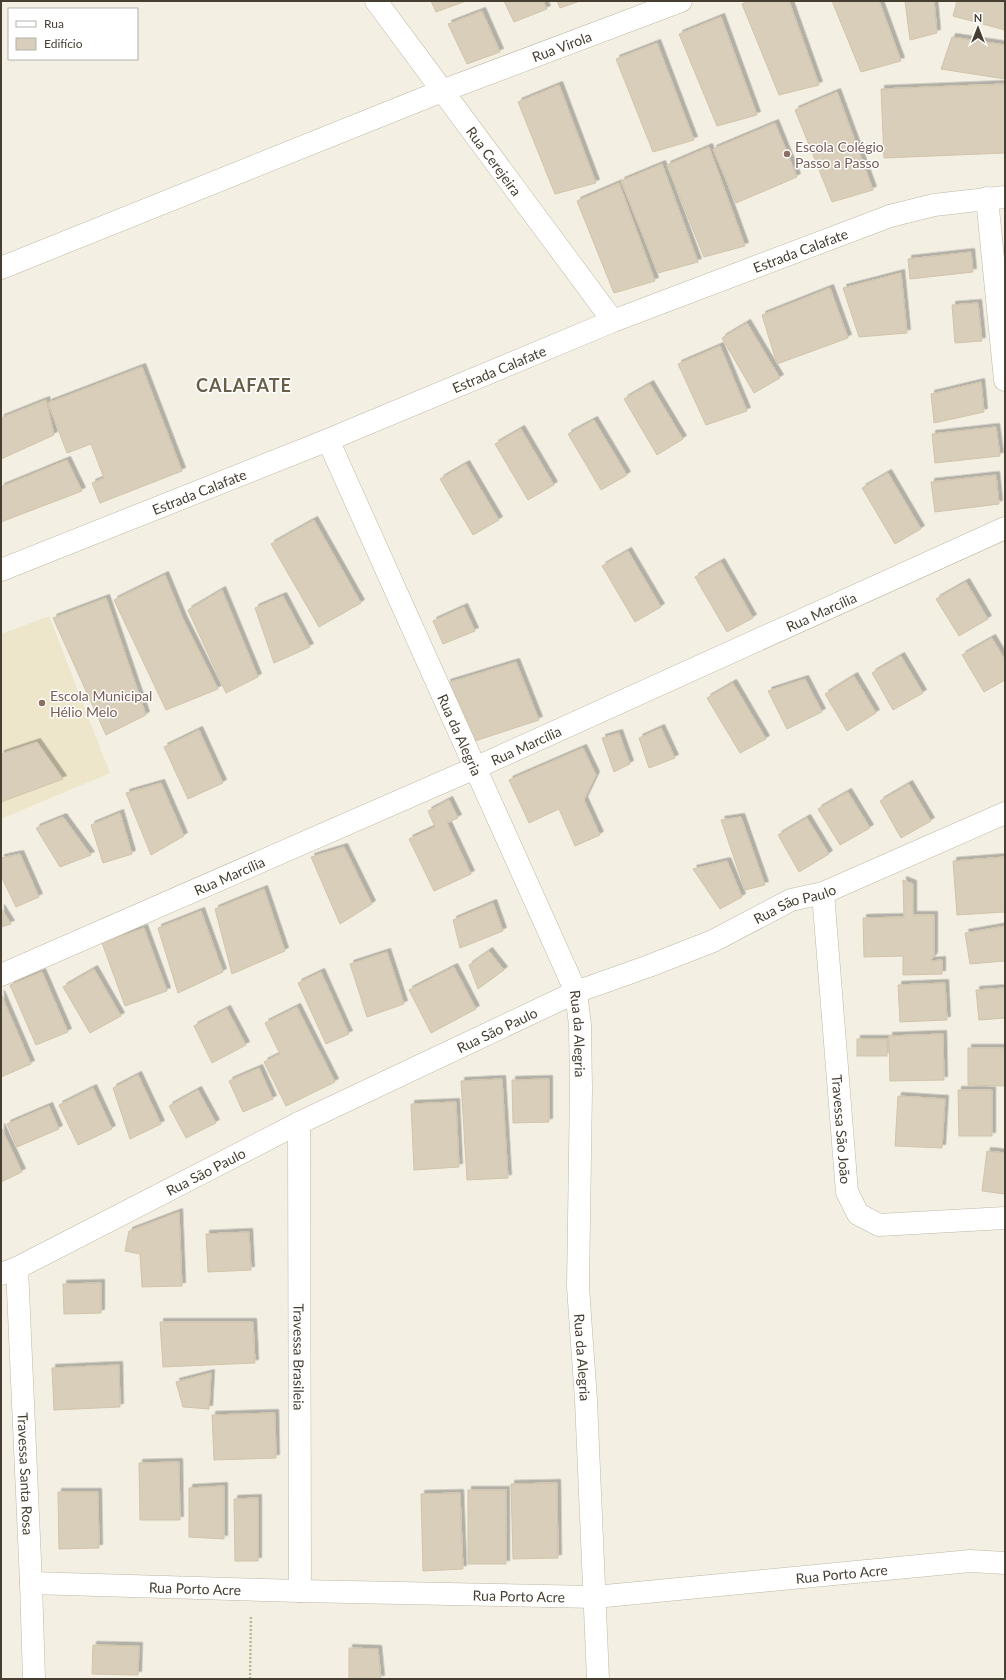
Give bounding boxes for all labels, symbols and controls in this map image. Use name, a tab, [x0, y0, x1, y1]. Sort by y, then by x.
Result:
legend	[8, 8, 138, 60]
north arrow	[958, 8, 998, 48]
text: N	[974, 11, 982, 24]
text: Rua	[44, 16, 64, 31]
street label: Rua Virola	[529, 27, 594, 65]
text: Edifício	[44, 36, 83, 51]
street label: Rua Cerejeira	[463, 123, 526, 199]
place label: Escola Colégio Passo a Passo	[795, 138, 884, 171]
marker: Escola Colégio Passo a Passo	[782, 149, 792, 159]
street label: Estrada Calafate	[750, 224, 850, 276]
street label: Estrada Calafate	[449, 342, 548, 396]
district label: CALAFATE	[196, 374, 292, 396]
street label: Estrada Calafate	[149, 465, 249, 518]
street label: Rua Marcília	[783, 588, 859, 635]
place label: Escola Municipal Hélio Melo	[50, 687, 152, 720]
street label: Rua da Alegria	[435, 691, 486, 778]
marker: Escola Municipal Hélio Melo	[37, 698, 47, 708]
street label: Rua Marcília	[488, 722, 564, 768]
street label: Rua Marcília	[191, 852, 267, 898]
street label: Rua São Paulo	[750, 880, 838, 927]
street label: Rua da Alegria	[567, 989, 589, 1078]
street label: Rua São Paulo	[454, 1003, 540, 1056]
street label: Travessa São João	[829, 1074, 855, 1185]
street label: Rua São Paulo	[163, 1144, 248, 1199]
street label: Travessa Brasileia	[291, 1303, 308, 1411]
street label: Rua da Alegria	[571, 1313, 595, 1402]
street label: Travessa Santa Rosa	[15, 1412, 37, 1536]
street label: Rua Porto Acre	[795, 1560, 888, 1586]
street label: Rua Porto Acre	[149, 1578, 241, 1598]
street label: Rua Porto Acre	[473, 1586, 565, 1605]

